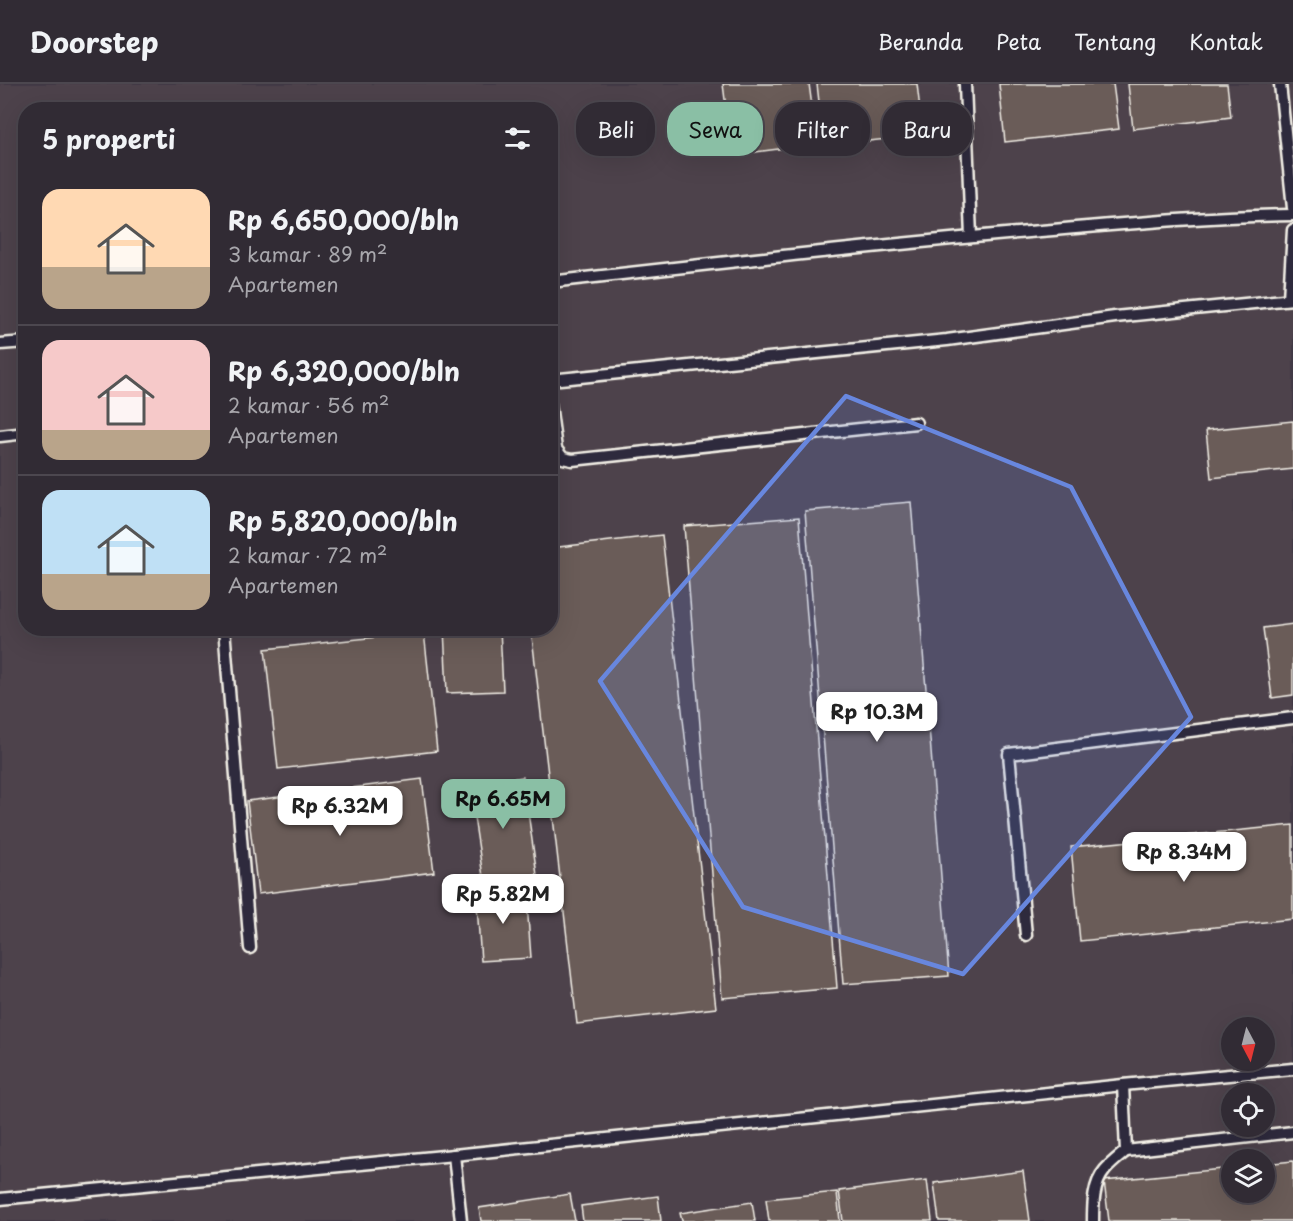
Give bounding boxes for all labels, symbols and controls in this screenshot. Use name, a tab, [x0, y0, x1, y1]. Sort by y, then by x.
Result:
text: Doorstep	[30, 20, 159, 63]
text: Beranda	[878, 25, 963, 57]
text: Peta	[996, 25, 1041, 57]
text: Tentang	[1074, 25, 1156, 57]
text: Kontak	[1189, 25, 1263, 57]
chip: Beli	[576, 102, 655, 156]
chip: Sewa	[667, 102, 763, 156]
chip: Filter	[775, 102, 870, 156]
chip: Baru	[882, 102, 972, 156]
text: 5 properti	[42, 119, 175, 158]
icon: filters	[501, 122, 534, 155]
text: Rp 6,650,000/bln	[228, 200, 459, 239]
icon: home	[90, 213, 162, 285]
text: 3 kamar · 89 m²	[228, 239, 387, 269]
text: Apartemen	[228, 269, 339, 299]
text: Rp 6,320,000/bln	[228, 351, 460, 390]
icon: home	[90, 364, 162, 436]
text: 2 kamar · 56 m²	[228, 390, 389, 420]
text: Apartemen	[228, 420, 339, 450]
text: Rp 5,820,000/bln	[228, 501, 458, 540]
icon: home	[90, 514, 162, 586]
text: 2 kamar · 72 m²	[228, 540, 387, 570]
text: Apartemen	[228, 570, 339, 600]
pin: Rp 10.3M	[815, 692, 939, 743]
text: Rp 10.3M	[830, 696, 924, 726]
pin: Rp 6.65M	[441, 779, 565, 830]
text: Rp 6.65M	[455, 783, 551, 813]
pin: Rp 6.32M	[278, 786, 402, 837]
text: Rp 6.32M	[292, 790, 388, 820]
pin: Rp 8.34M	[1122, 832, 1246, 883]
text: Rp 8.34M	[1136, 836, 1232, 866]
pin: Rp 5.82M	[441, 874, 565, 925]
text: Rp 5.82M	[456, 878, 550, 908]
north arrow	[1221, 1017, 1275, 1071]
map controls	[1221, 1017, 1275, 1203]
button: locate	[1221, 1083, 1275, 1137]
button: layers	[1221, 1149, 1275, 1203]

